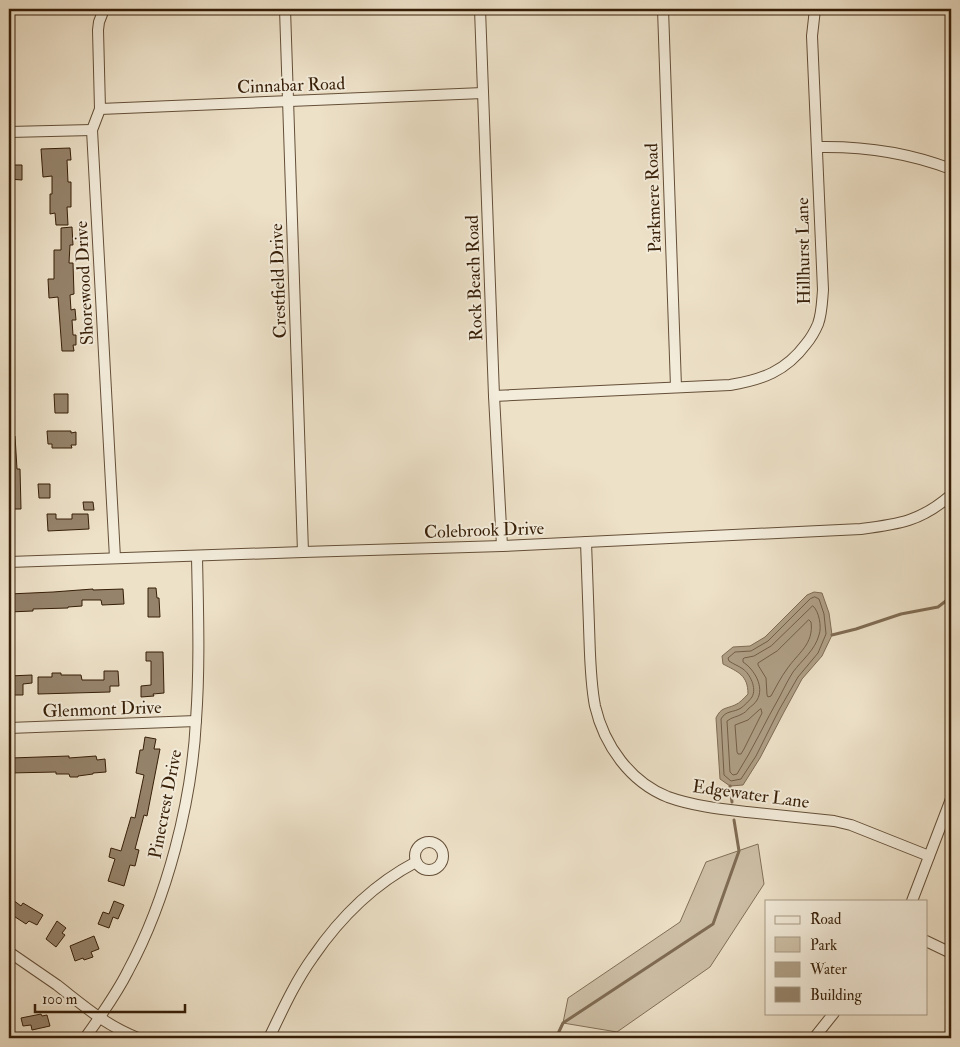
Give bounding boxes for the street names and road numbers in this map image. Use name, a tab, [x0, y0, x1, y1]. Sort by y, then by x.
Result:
street label: Cinnabar Road	[237, 72, 346, 99]
street label: Parkmere Road	[640, 143, 667, 253]
street label: Hillhurst Lane	[791, 197, 816, 305]
street label: Rock Beach Road	[461, 215, 488, 341]
street label: Shorewood Drive	[70, 220, 99, 346]
street label: Crestfield Drive	[265, 223, 292, 339]
street label: Colebrook Drive	[424, 517, 545, 544]
street label: Glenmont Drive	[42, 696, 162, 723]
street label: Pinecrest Drive	[144, 747, 187, 861]
street label: Edgewater Lane	[691, 775, 811, 814]

